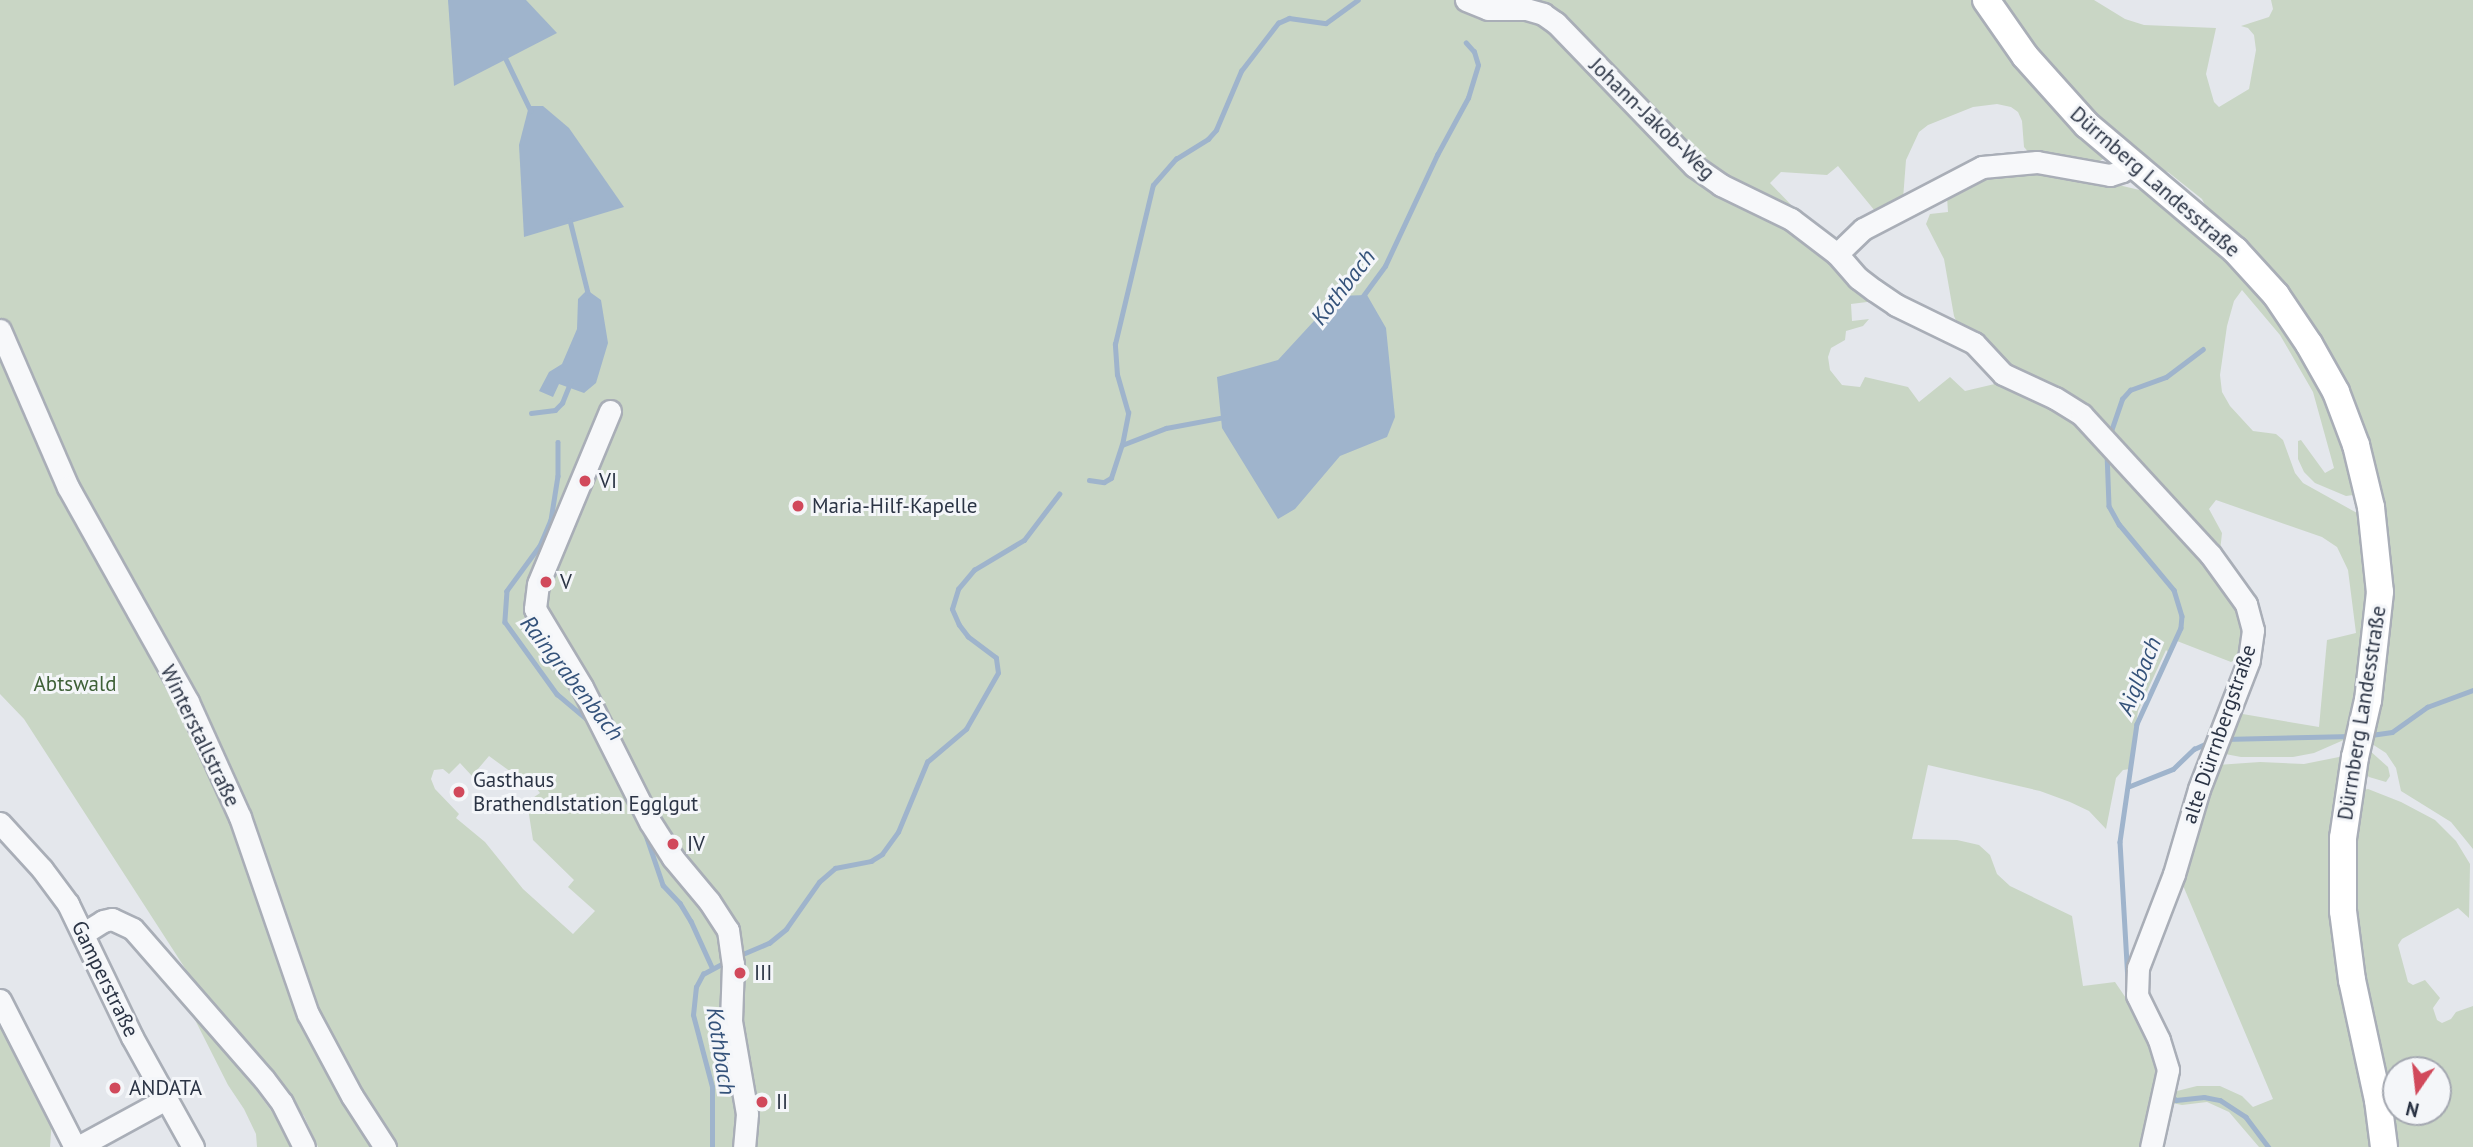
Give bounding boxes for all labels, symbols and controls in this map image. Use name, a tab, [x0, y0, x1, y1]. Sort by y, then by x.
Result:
street label: Johann-Jakob-Weg	[1584, 53, 1720, 185]
street label: Dürrnberg Landesstraße	[2065, 101, 2245, 263]
water label: Kothbach	[1305, 244, 1381, 330]
place label: VI	[599, 468, 617, 494]
marker: VI	[577, 473, 593, 489]
place label: Maria-Hilf-Kapelle	[812, 493, 978, 519]
marker: Maria-Hilf-Kapelle	[790, 498, 806, 514]
place label: V	[560, 569, 572, 595]
marker: V	[538, 574, 554, 590]
street label: Dürrnberg Landesstraße	[2333, 604, 2391, 822]
water label: Raingrabenbach	[515, 610, 629, 746]
water label: Aiglbach	[2111, 633, 2167, 719]
street label: alte Dürrnbergstraße	[2177, 641, 2261, 827]
street label: Winterstallstraße	[155, 661, 245, 811]
park label: Abtswald	[34, 671, 116, 697]
place label: Gasthaus Brathendlstation Egglgut	[473, 767, 698, 817]
marker: Gasthaus Brathendlstation Egglgut	[451, 784, 467, 800]
place label: IV	[687, 831, 705, 857]
marker: IV	[665, 836, 681, 852]
street label: Gamperstraße	[66, 917, 144, 1041]
place label: III	[754, 960, 772, 986]
marker: III	[732, 965, 748, 981]
water label: Kothbach	[700, 1005, 742, 1097]
north arrow	[2382, 1056, 2452, 1126]
place label: ANDATA	[129, 1075, 202, 1101]
marker: ANDATA	[107, 1080, 123, 1096]
place label: II	[776, 1089, 788, 1115]
marker: II	[754, 1094, 770, 1110]
text: N	[2403, 1096, 2421, 1123]

